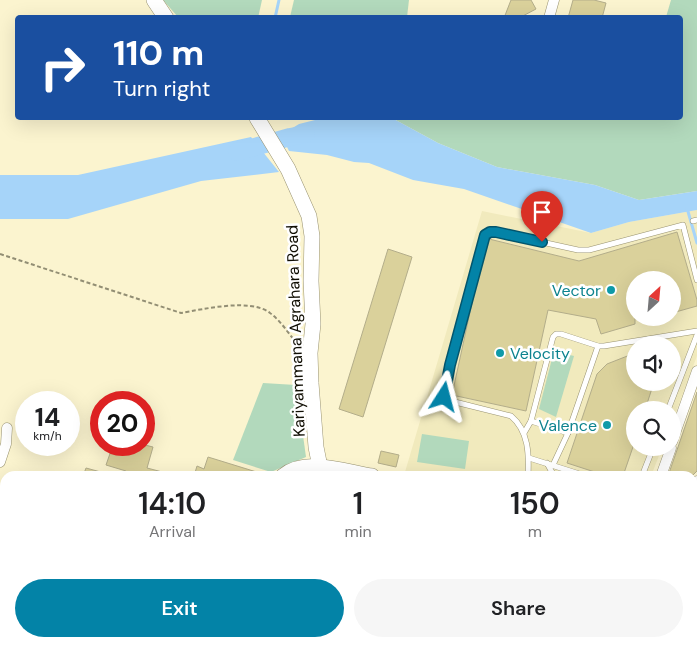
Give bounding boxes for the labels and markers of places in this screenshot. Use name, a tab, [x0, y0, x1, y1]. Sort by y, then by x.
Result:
pin	[521, 191, 563, 242]
place label: Vector	[552, 280, 601, 301]
marker: Vector	[605, 284, 617, 296]
place label: Velocity	[510, 343, 570, 364]
marker: Velocity	[494, 347, 506, 359]
place label: Valence	[538, 415, 597, 436]
marker: Valence	[601, 419, 613, 431]

